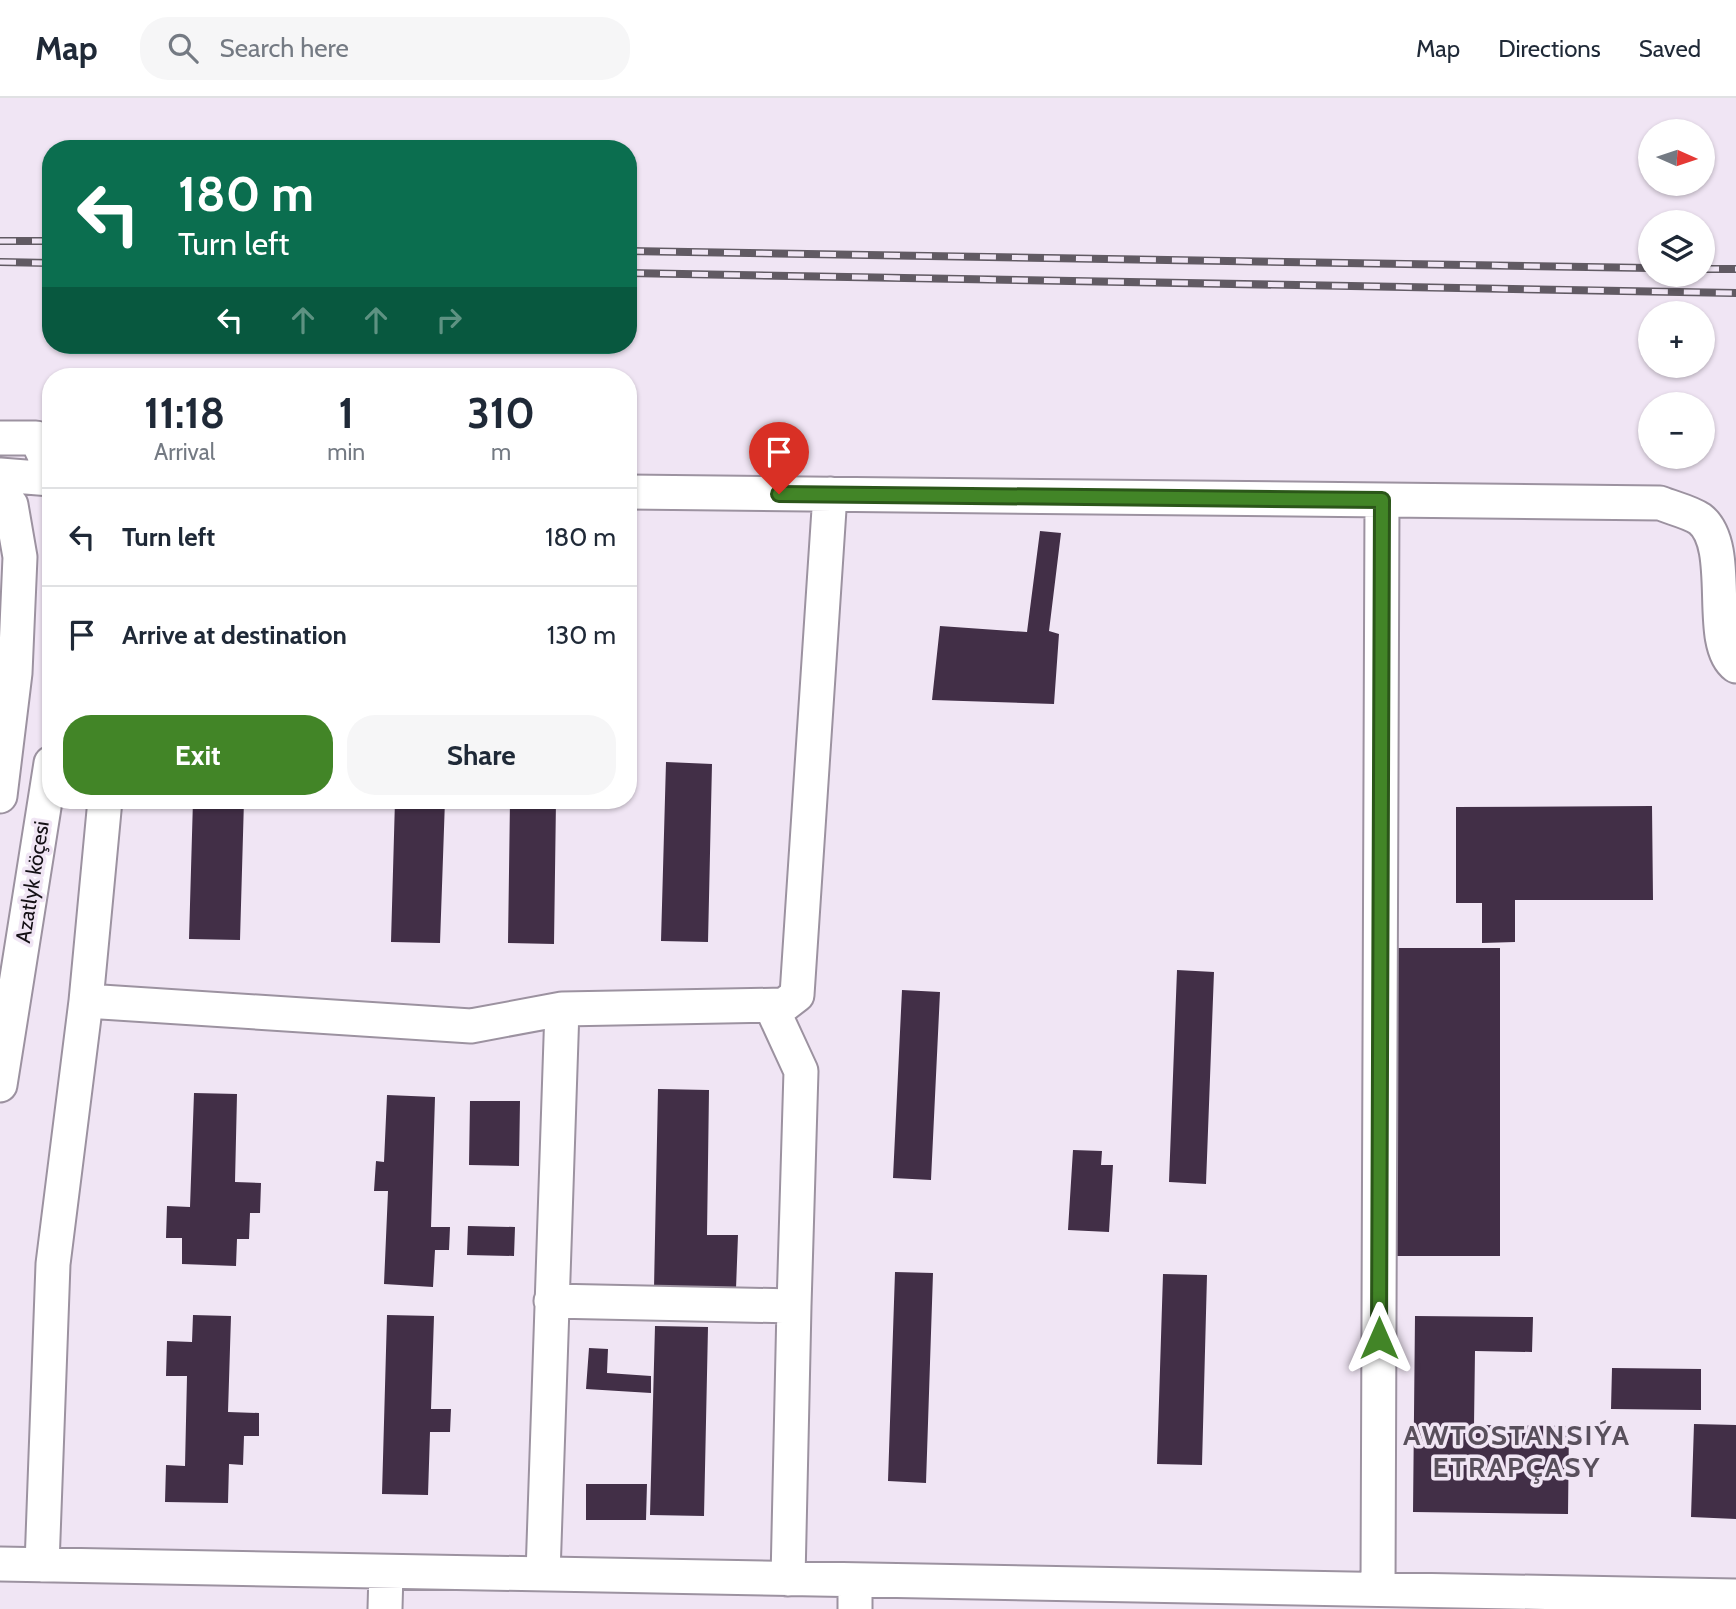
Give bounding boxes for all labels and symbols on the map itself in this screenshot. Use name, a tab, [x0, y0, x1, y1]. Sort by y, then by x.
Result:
north arrow	[1638, 119, 1715, 196]
pin	[749, 422, 809, 494]
street label: Azatlyk köçesi	[10, 819, 54, 945]
position arrow	[1342, 1301, 1416, 1375]
district label: AWTOSTANSIÝA ETRAPÇASY	[1403, 1418, 1631, 1484]

